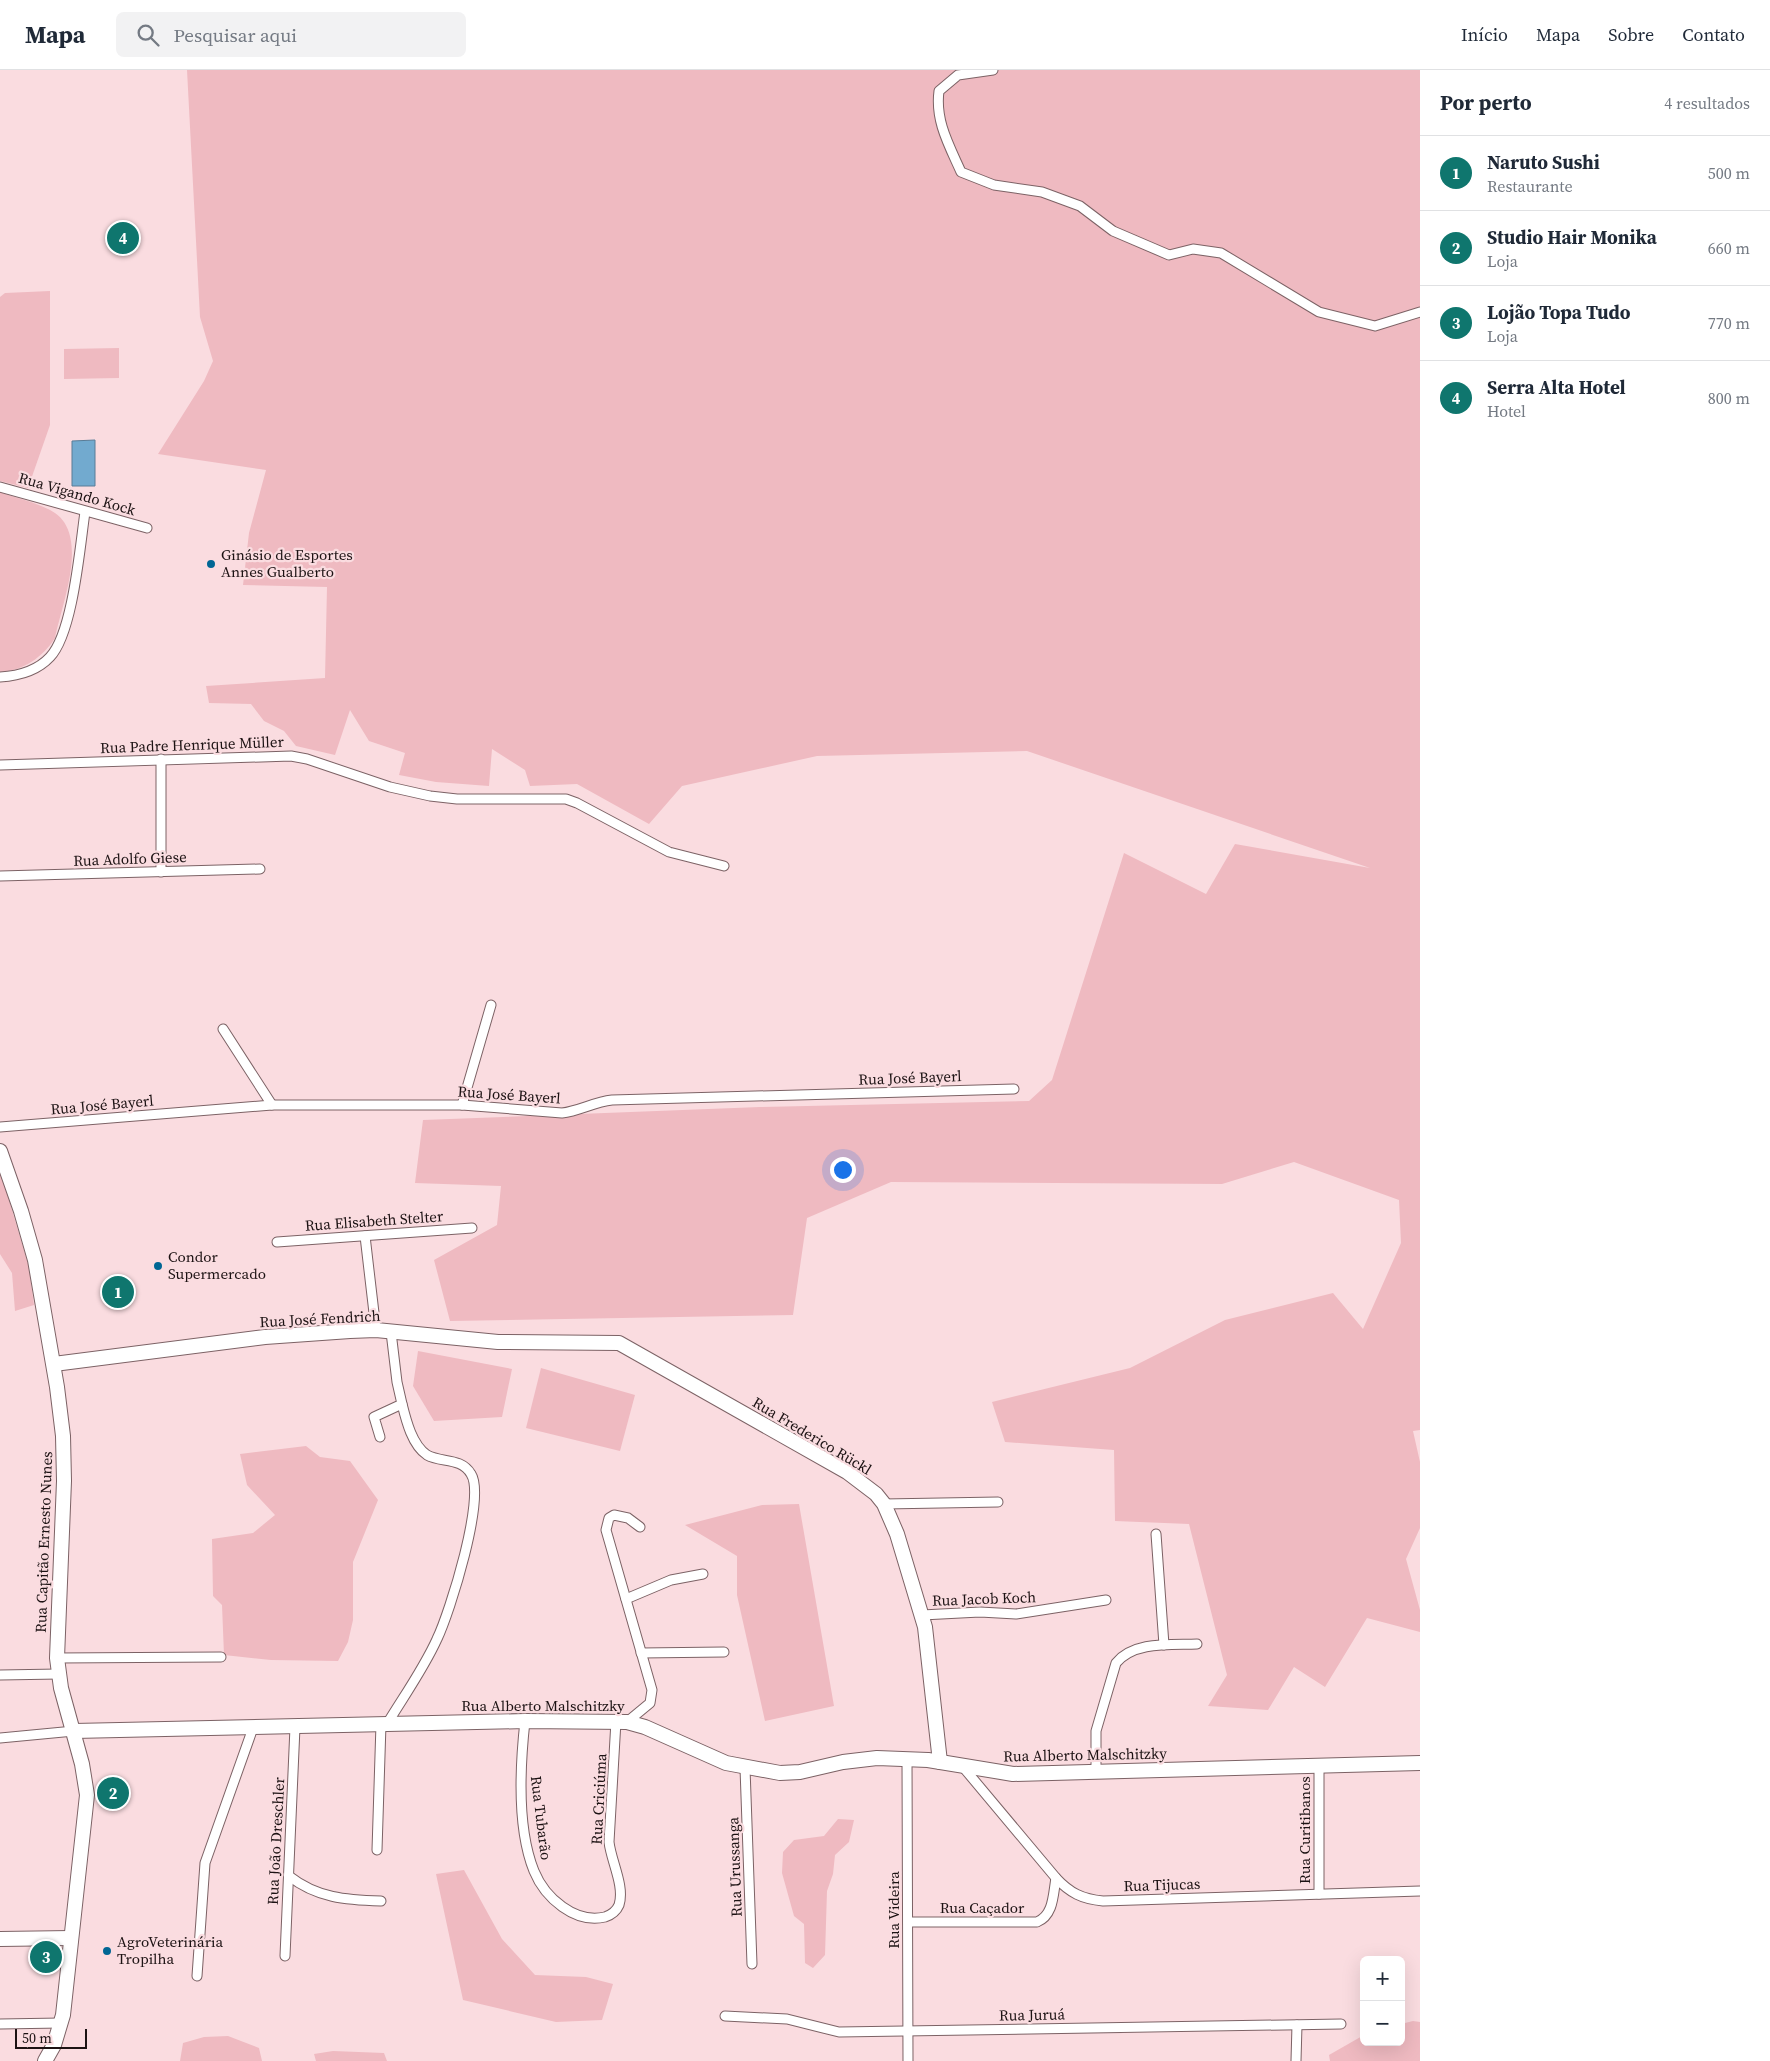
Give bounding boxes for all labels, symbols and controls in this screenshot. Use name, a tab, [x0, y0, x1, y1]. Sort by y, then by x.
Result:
search box	[116, 12, 466, 57]
text: Mapa	[25, 18, 86, 51]
icon: search	[134, 21, 162, 49]
text: Pesquisar aqui	[174, 22, 297, 48]
text: Início	[1461, 22, 1508, 47]
text: Mapa	[1536, 22, 1580, 47]
text: Sobre	[1608, 22, 1654, 47]
text: Contato	[1682, 22, 1745, 47]
text: Por perto	[1440, 88, 1532, 117]
text: 4 resultados	[1664, 92, 1750, 114]
text: Naruto Sushi	[1487, 149, 1600, 175]
text: 1	[1452, 162, 1460, 184]
text: 500 m	[1708, 162, 1750, 184]
text: Restaurante	[1487, 175, 1573, 197]
pin: 4	[107, 219, 139, 257]
text: Studio Hair Monika	[1487, 224, 1657, 250]
text: 2	[1452, 237, 1460, 259]
text: 660 m	[1708, 237, 1750, 259]
text: Loja	[1487, 250, 1518, 272]
text: Lojão Topa Tudo	[1487, 299, 1631, 325]
text: 3	[1452, 312, 1460, 334]
text: 770 m	[1708, 312, 1750, 334]
text: Loja	[1487, 325, 1518, 347]
text: Serra Alta Hotel	[1487, 374, 1626, 400]
text: 4	[1452, 387, 1460, 409]
text: 800 m	[1708, 387, 1750, 409]
text: Hotel	[1487, 400, 1526, 422]
street label: Rua Vigando Kock	[16, 467, 139, 520]
place label: Ginásio de Esportes Annes Gualberto	[221, 544, 353, 582]
marker: Ginásio de Esportes Annes Gualberto	[205, 558, 217, 570]
street label: Rua Padre Henrique Müller	[100, 731, 285, 758]
street label: Rua Adolfo Giese	[73, 846, 187, 871]
street label: Rua José Bayerl	[858, 1065, 962, 1090]
street label: Rua José Bayerl	[457, 1080, 562, 1109]
street label: Rua José Bayerl	[50, 1089, 155, 1119]
your location	[830, 1157, 856, 1183]
street label: Rua Elisabeth Stelter	[304, 1205, 444, 1236]
place label: Condor Supermercado	[168, 1246, 266, 1284]
marker: Condor Supermercado	[152, 1260, 164, 1272]
pin: 1	[102, 1273, 134, 1311]
street label: Rua José Fendrich	[259, 1305, 381, 1332]
street label: Rua Frederico Rückl	[749, 1392, 876, 1480]
street label: Rua Capitão Ernesto Nunes	[30, 1451, 57, 1633]
street label: Rua Jacob Koch	[932, 1586, 1036, 1611]
street label: Rua Alberto Malschitzky	[461, 1695, 625, 1716]
street label: Rua Alberto Malschitzky	[1003, 1743, 1167, 1766]
street label: Rua Criciúma	[586, 1752, 611, 1845]
pin: 2	[97, 1774, 129, 1812]
street label: Rua Tubarão	[526, 1775, 557, 1861]
street label: Rua João Dreschler	[262, 1776, 289, 1905]
street label: Rua Curitibanos	[1294, 1776, 1315, 1884]
street label: Rua Urussanga	[722, 1816, 747, 1917]
street label: Rua Videira	[883, 1871, 904, 1949]
street label: Rua Tijucas	[1123, 1873, 1201, 1896]
street label: Rua Caçador	[940, 1897, 1025, 1918]
place label: AgroVeterinária Tropilha	[117, 1931, 223, 1969]
pin: 3	[30, 1938, 62, 1976]
marker: AgroVeterinária Tropilha	[101, 1945, 113, 1957]
map controls	[1360, 1956, 1405, 2046]
button: +	[1360, 1956, 1405, 2001]
button: −	[1360, 2001, 1405, 2046]
street label: Rua Juruá	[999, 2003, 1066, 2026]
scale bar	[15, 2026, 88, 2049]
text: 50 m	[22, 2028, 52, 2048]

